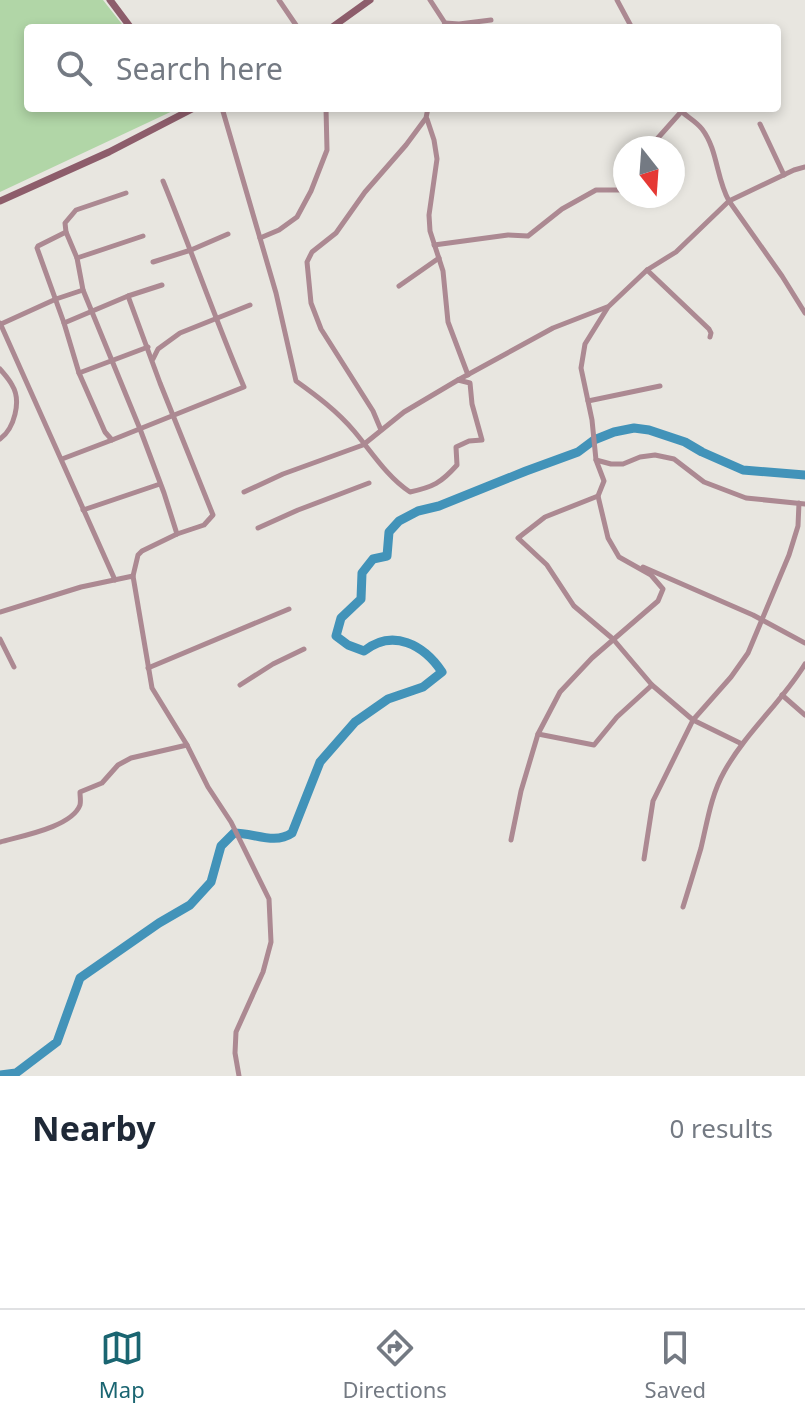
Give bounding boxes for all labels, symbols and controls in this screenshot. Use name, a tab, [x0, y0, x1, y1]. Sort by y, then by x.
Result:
search box	[24, 24, 781, 112]
icon: search	[52, 46, 96, 90]
text: Search here	[116, 48, 283, 89]
north arrow	[613, 136, 685, 208]
text: Nearby	[32, 1105, 156, 1151]
text: 0 results	[669, 1110, 773, 1146]
tab: Map	[99, 1326, 145, 1404]
tab: Directions	[342, 1326, 447, 1404]
tab: Saved	[645, 1326, 706, 1404]

